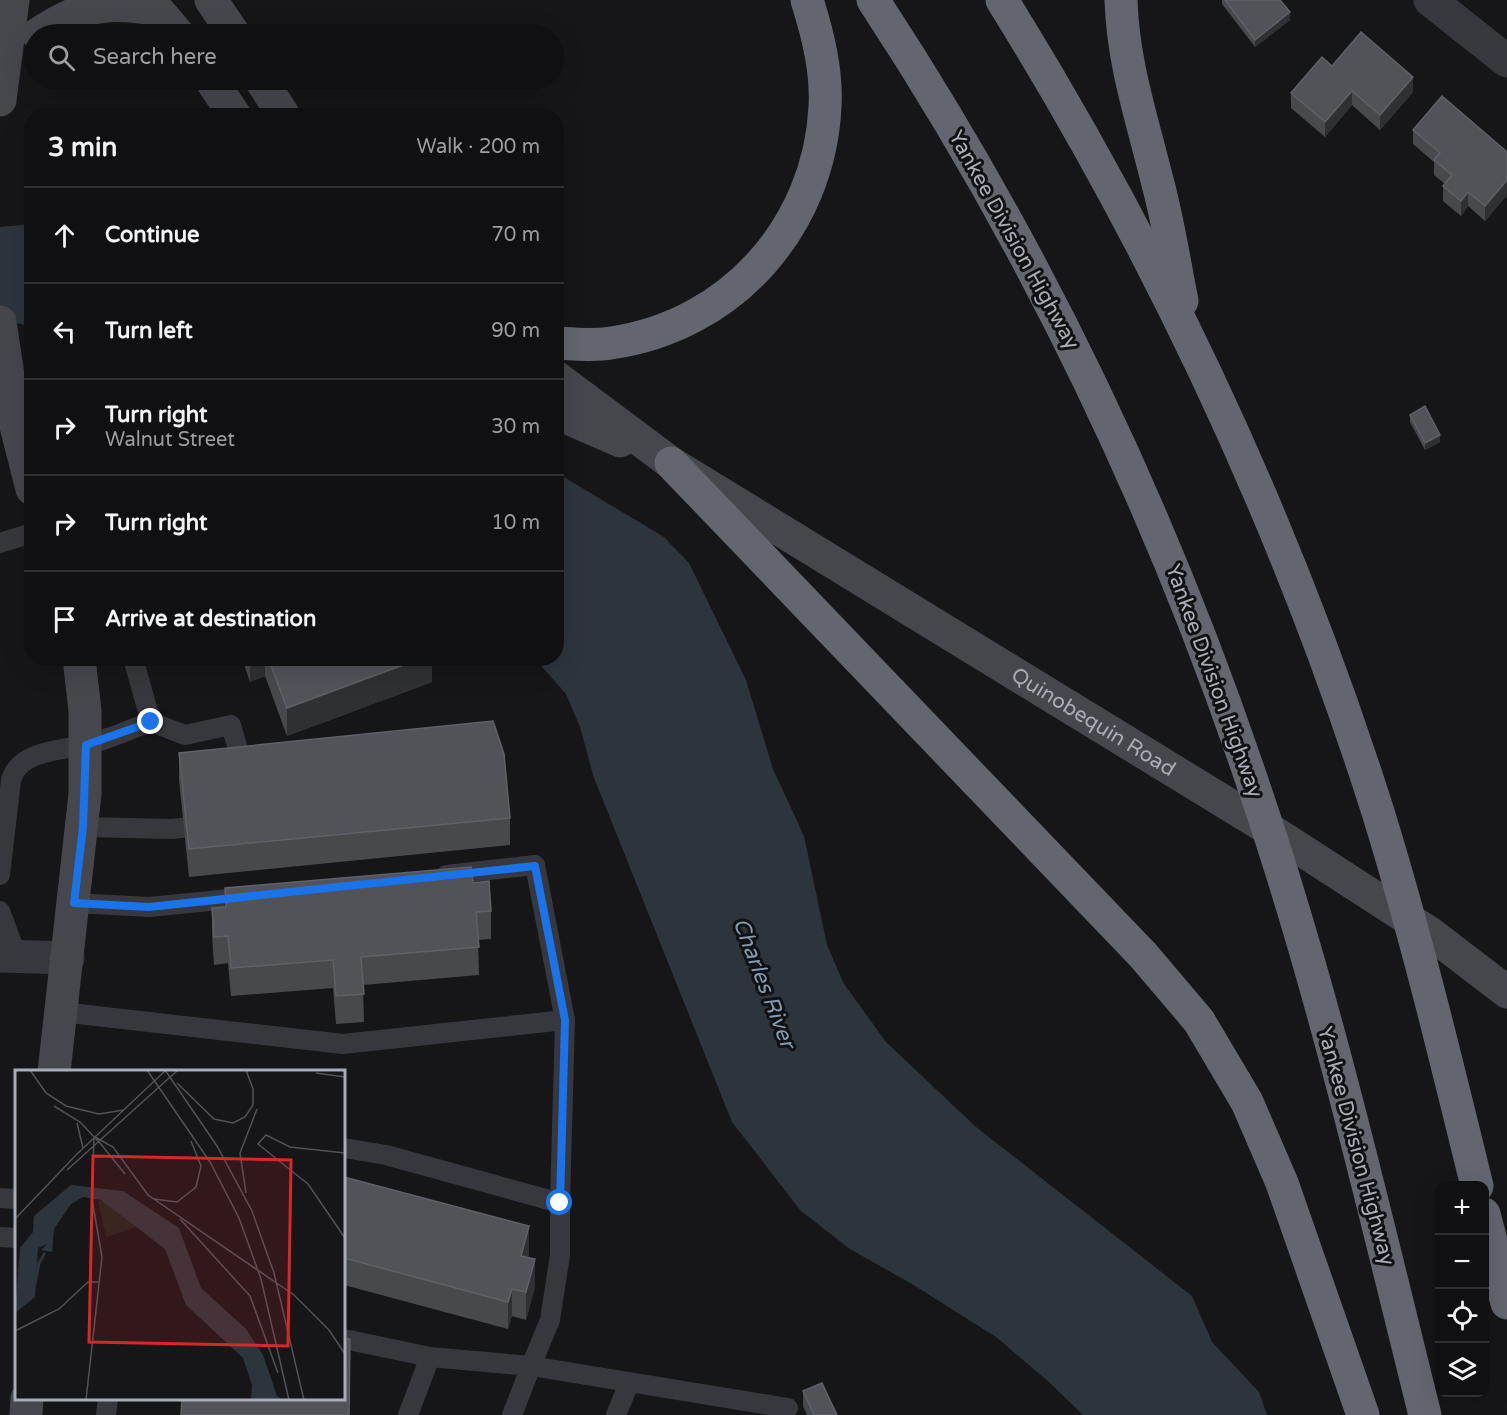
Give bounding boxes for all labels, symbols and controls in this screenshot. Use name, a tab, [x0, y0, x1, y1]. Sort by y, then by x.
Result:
search box	[24, 24, 564, 90]
icon: search	[45, 41, 78, 74]
text: Search here	[93, 44, 217, 70]
street label: Yankee Division Highway	[943, 126, 1085, 354]
text: 3 min	[48, 132, 117, 163]
text: Walk · 200 m	[417, 135, 540, 159]
icon: ahead	[48, 219, 81, 252]
text: Continue	[105, 222, 200, 248]
text: 70 m	[491, 223, 540, 247]
icon: left	[48, 315, 81, 348]
text: Turn left	[105, 318, 193, 344]
text: 90 m	[491, 319, 540, 343]
text: Turn right	[105, 402, 207, 428]
icon: right	[48, 411, 81, 444]
text: 30 m	[491, 415, 540, 439]
text: Walnut Street	[105, 428, 235, 452]
icon: right	[48, 507, 81, 540]
text: Turn right	[105, 510, 207, 536]
text: 10 m	[491, 511, 540, 535]
street label: Yankee Division Highway	[1160, 561, 1268, 801]
icon: arrive	[48, 603, 81, 636]
text: Arrive at destination	[105, 606, 316, 632]
street label: Quinobequin Road	[1007, 662, 1180, 782]
route end	[137, 708, 163, 734]
water label: Charles River	[727, 914, 802, 1054]
street label: Yankee Division Highway	[1312, 1024, 1400, 1268]
inset map	[15, 1070, 345, 1400]
map controls	[1435, 1181, 1489, 1397]
button: +	[1435, 1181, 1489, 1235]
route start	[546, 1189, 572, 1215]
button: −	[1435, 1235, 1489, 1289]
button: locate	[1435, 1289, 1489, 1343]
button: layers	[1435, 1343, 1489, 1397]

